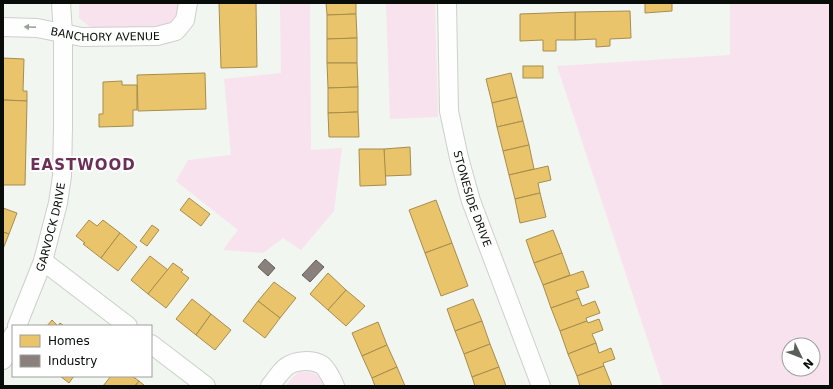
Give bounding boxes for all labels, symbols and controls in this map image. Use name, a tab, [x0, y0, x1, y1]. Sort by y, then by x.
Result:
one-way arrow	[24, 24, 36, 31]
street label: BANCHORY AVENUE	[49, 25, 160, 44]
street label: STONESIDE DRIVE	[451, 150, 494, 249]
district label: EASTWOOD	[30, 156, 136, 174]
street label: GARVOCK DRIVE	[33, 182, 68, 274]
legend	[12, 325, 152, 377]
text: Homes	[48, 334, 90, 348]
north arrow	[781, 337, 821, 377]
text: Industry	[48, 354, 97, 368]
text: N	[800, 356, 816, 371]

